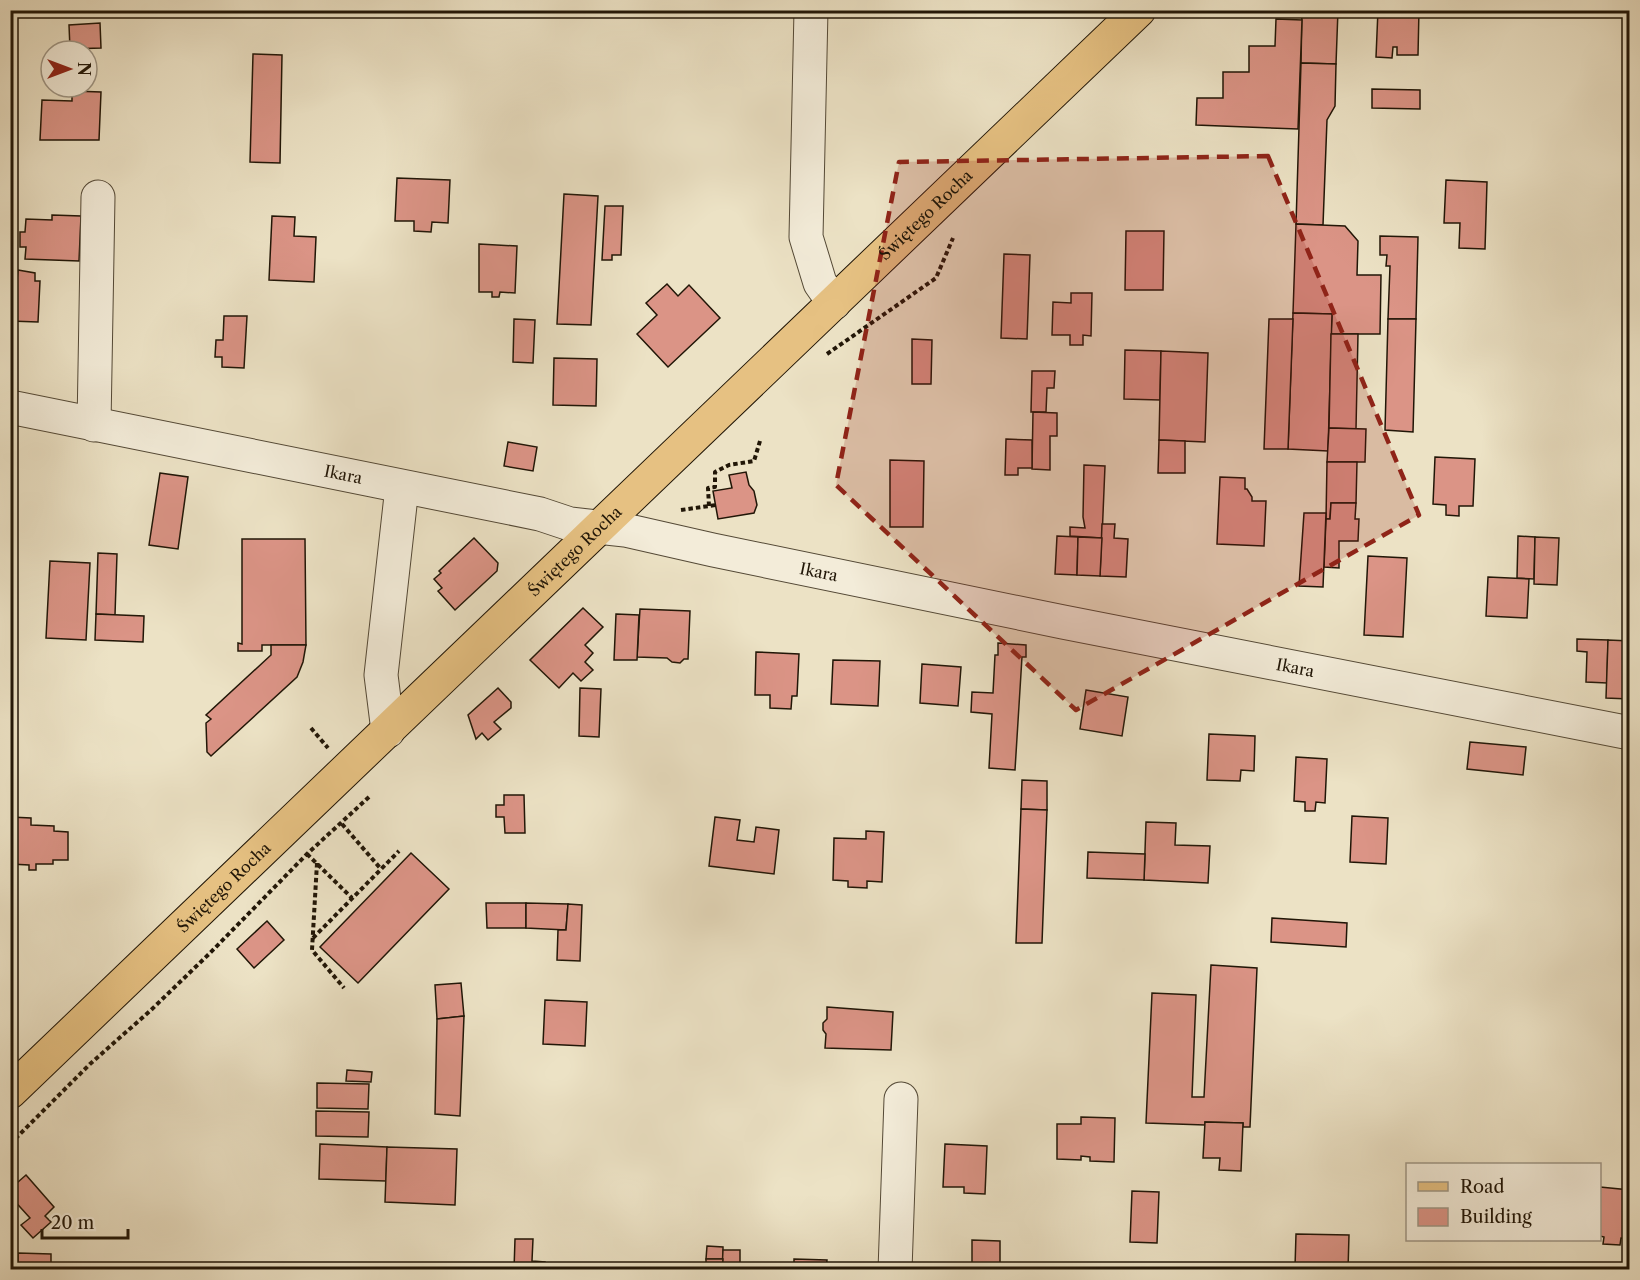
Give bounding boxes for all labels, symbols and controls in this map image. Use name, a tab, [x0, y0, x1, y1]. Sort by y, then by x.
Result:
north arrow	[39, 39, 99, 99]
text: N	[74, 62, 94, 76]
street label: Świętego Rocha	[875, 165, 977, 264]
street label: Ikara	[322, 461, 365, 488]
street label: Świętego Rocha	[524, 501, 626, 600]
street label: Ikara	[798, 558, 840, 586]
street label: Ikara	[1275, 654, 1317, 681]
street label: Świętego Rocha	[173, 837, 275, 937]
legend	[1406, 1163, 1601, 1241]
text: Road	[1460, 1176, 1505, 1198]
scale bar	[42, 1202, 128, 1240]
text: Building	[1460, 1206, 1532, 1228]
text: 20 m	[51, 1212, 95, 1234]

